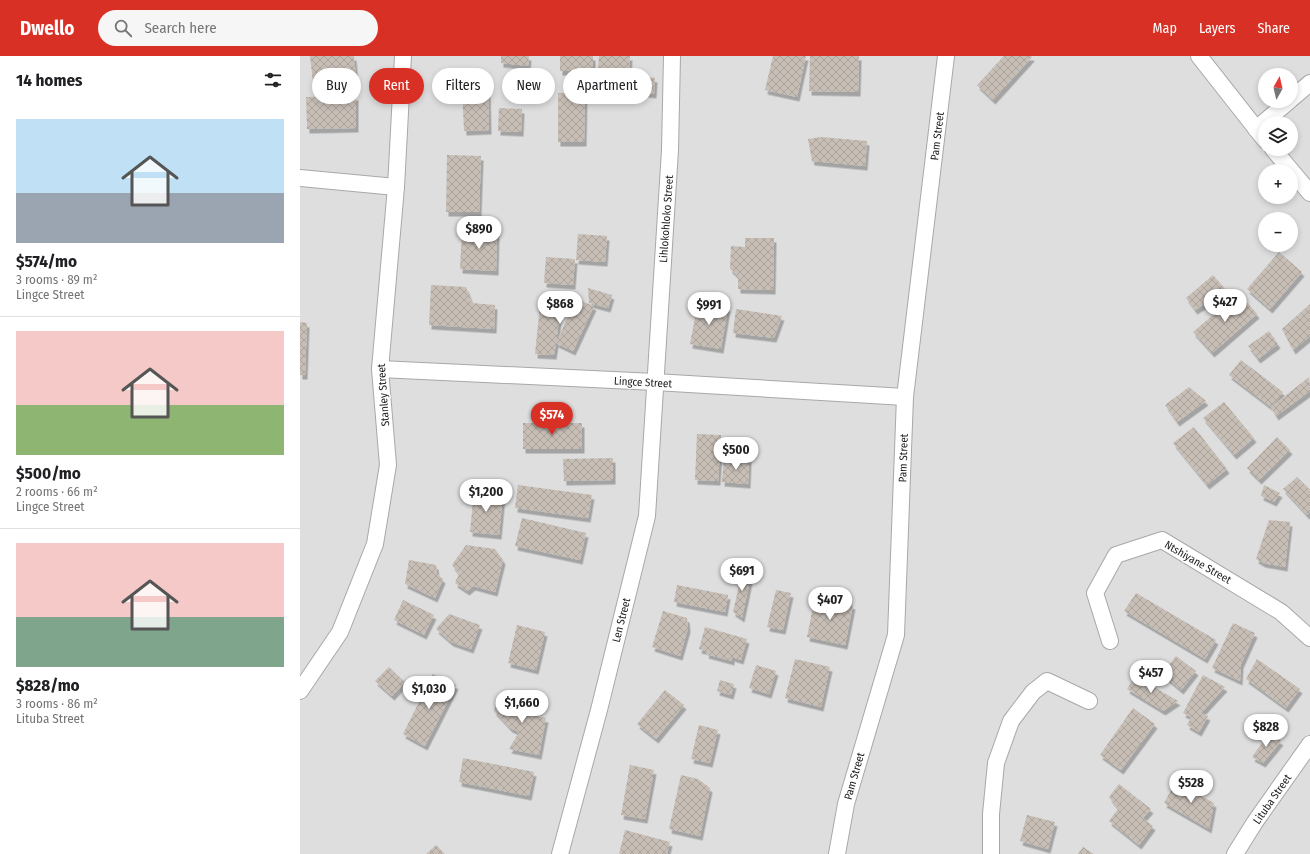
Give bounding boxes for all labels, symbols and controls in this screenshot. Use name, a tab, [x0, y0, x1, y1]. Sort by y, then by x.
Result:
search box	[98, 10, 378, 46]
text: Dwello	[20, 17, 74, 40]
icon: search	[112, 17, 134, 39]
text: Search here	[144, 19, 217, 37]
text: Map	[1153, 20, 1177, 37]
text: Layers	[1199, 20, 1235, 37]
text: Share	[1257, 20, 1290, 37]
chip: Buy	[312, 68, 361, 104]
chip: Rent	[369, 68, 424, 104]
chip: Filters	[432, 68, 494, 104]
chip: New	[502, 68, 555, 104]
chip: Apartment	[563, 68, 652, 104]
north arrow	[1258, 68, 1298, 108]
map controls	[1258, 68, 1298, 252]
icon: filters	[262, 69, 284, 91]
text: 14 homes	[16, 70, 83, 91]
street label: Pam Street	[928, 111, 947, 161]
button: layers	[1258, 116, 1298, 156]
icon: home	[114, 145, 186, 217]
button: +	[1258, 164, 1298, 204]
street label: Lihlokohloko Street	[657, 174, 676, 263]
button: −	[1258, 212, 1298, 252]
pin: $890	[455, 216, 503, 250]
text: $890	[465, 221, 493, 236]
text: $574/mo	[16, 251, 77, 272]
text: 3 rooms · 89 m²	[16, 272, 98, 287]
text: Lingce Street	[16, 287, 85, 302]
pin: $427	[1201, 289, 1249, 323]
pin: $868	[536, 291, 584, 325]
pin: $991	[685, 292, 733, 326]
text: $427	[1213, 294, 1237, 309]
text: $868	[546, 296, 574, 311]
text: $991	[696, 297, 722, 312]
icon: home	[114, 357, 186, 429]
street label: Stanley Street	[375, 363, 392, 427]
street label: Lingce Street	[614, 374, 673, 391]
pin: $574	[528, 402, 576, 436]
text: $574	[540, 407, 564, 422]
street label: Pam Street	[896, 433, 911, 483]
pin: $500	[712, 437, 760, 471]
text: $500	[722, 442, 750, 457]
text: $500/mo	[16, 463, 81, 484]
pin: $1,200	[453, 479, 519, 513]
text: 2 rooms · 66 m²	[16, 484, 98, 499]
text: $1,200	[469, 484, 503, 499]
text: Lingce Street	[16, 499, 85, 514]
street label: Ntshiyane Street	[1162, 538, 1234, 587]
pin: $691	[718, 558, 766, 592]
text: $691	[729, 563, 755, 578]
icon: home	[114, 569, 186, 641]
pin: $407	[806, 587, 854, 621]
text: $407	[817, 592, 843, 607]
street label: Len Street	[610, 596, 633, 644]
pin: $457	[1127, 660, 1175, 694]
text: $457	[1139, 665, 1163, 680]
text: $828/mo	[16, 675, 80, 696]
pin: $1,030	[396, 676, 462, 710]
text: $1,030	[412, 681, 446, 696]
pin: $1,660	[489, 690, 555, 724]
text: $1,660	[504, 695, 540, 710]
text: 3 rooms · 86 m²	[16, 696, 98, 711]
text: Lituba Street	[16, 711, 84, 726]
pin: $828	[1242, 714, 1290, 748]
text: $828	[1253, 719, 1279, 734]
street label: Pam Street	[842, 751, 868, 801]
pin: $528	[1167, 770, 1215, 804]
street label: Lituba Street	[1251, 772, 1295, 827]
text: $528	[1178, 775, 1204, 790]

